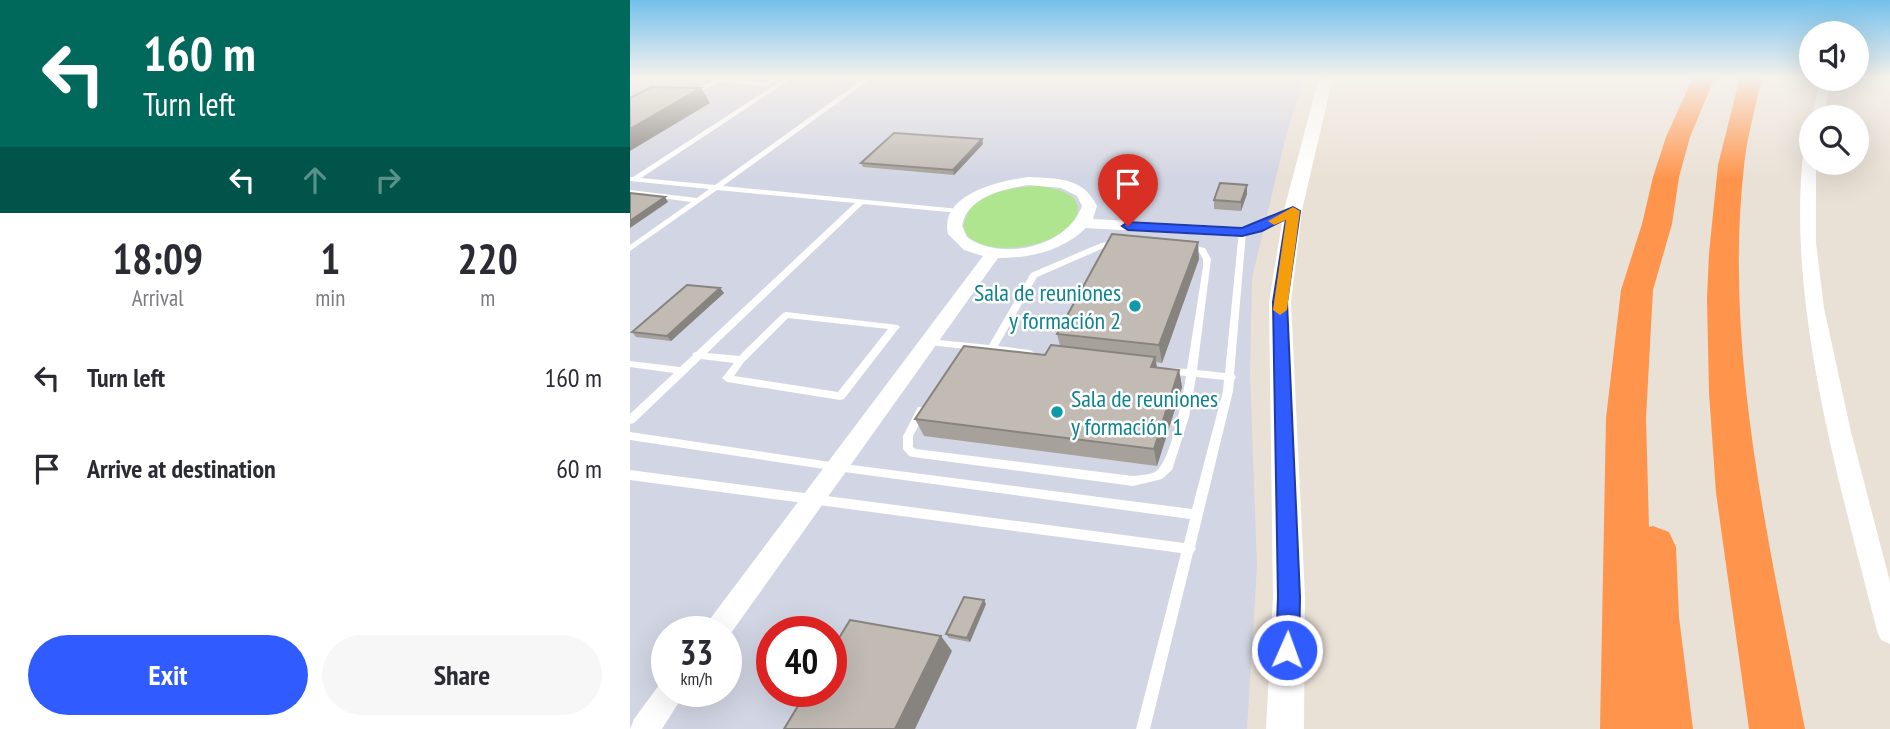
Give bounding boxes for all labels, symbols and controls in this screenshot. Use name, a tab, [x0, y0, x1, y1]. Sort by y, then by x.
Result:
text: 160 m	[143, 21, 256, 85]
map controls	[1799, 21, 1869, 175]
button: sound	[1799, 21, 1869, 91]
icon: left	[28, 28, 119, 119]
text: Turn left	[143, 83, 235, 125]
button: search	[1799, 105, 1869, 175]
pin	[1098, 154, 1158, 226]
icon: left	[223, 161, 261, 199]
icon: ahead	[296, 161, 334, 199]
icon: right	[369, 161, 407, 199]
icon: arrive	[1109, 165, 1147, 203]
text: 18:09	[112, 231, 203, 286]
text: 1	[320, 231, 340, 286]
text: 220	[458, 231, 518, 286]
place label: Sala de reuniones y formación 2	[974, 277, 1121, 336]
text: Arrival	[132, 283, 184, 312]
text: min	[315, 283, 345, 312]
text: m	[480, 283, 495, 312]
marker: Sala de reuniones y formación 2	[1127, 298, 1143, 314]
icon: left	[28, 359, 66, 397]
text: Turn left	[87, 361, 165, 394]
text: 160 m	[544, 361, 602, 394]
place label: Sala de reuniones y formación 1	[1071, 383, 1218, 442]
marker: Sala de reuniones y formación 1	[1049, 404, 1065, 420]
icon: arrive	[28, 450, 66, 488]
text: Arrive at destination	[87, 452, 276, 485]
text: 60 m	[556, 452, 602, 485]
position arrow	[1250, 613, 1324, 687]
speed limit sign: 40	[756, 616, 847, 707]
text: 33	[680, 629, 713, 675]
button: Exit	[28, 635, 308, 715]
button: Share	[322, 635, 602, 715]
text: km/h	[681, 667, 712, 690]

